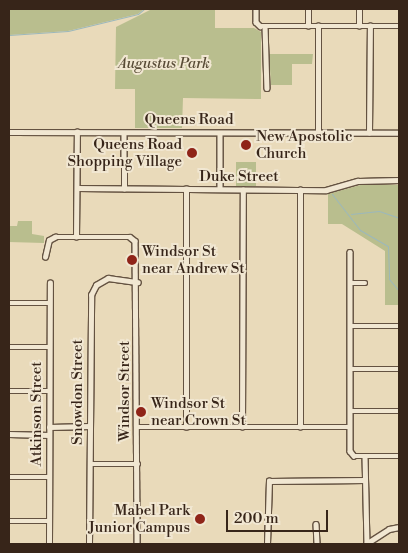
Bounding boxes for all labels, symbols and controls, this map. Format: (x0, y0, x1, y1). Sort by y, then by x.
park label: Augustus Park (118, 55, 210, 73)
street label: Queens Road (145, 111, 233, 129)
place label: New Apostolic Church (256, 127, 353, 162)
place label: Queens Road Shopping Village (67, 135, 182, 170)
marker: New Apostolic Church (240, 139, 252, 151)
marker: Queens Road Shopping Village (186, 147, 198, 159)
street label: Duke Street (199, 168, 279, 186)
place label: Windsor St near Andrew St (142, 242, 245, 277)
marker: Windsor St near Andrew St (126, 254, 138, 266)
street label: Snowdon Street (69, 339, 87, 445)
street label: Windsor Street (116, 341, 134, 441)
street label: Atkinson Street (28, 361, 46, 467)
place label: Windsor St near Crown St (151, 394, 246, 429)
marker: Windsor St near Crown St (135, 406, 147, 418)
scale bar (228, 500, 330, 532)
place label: Mabel Park Junior Campus (88, 501, 190, 536)
text: 200 m (234, 509, 279, 528)
marker: Mabel Park Junior Campus (194, 513, 206, 525)

